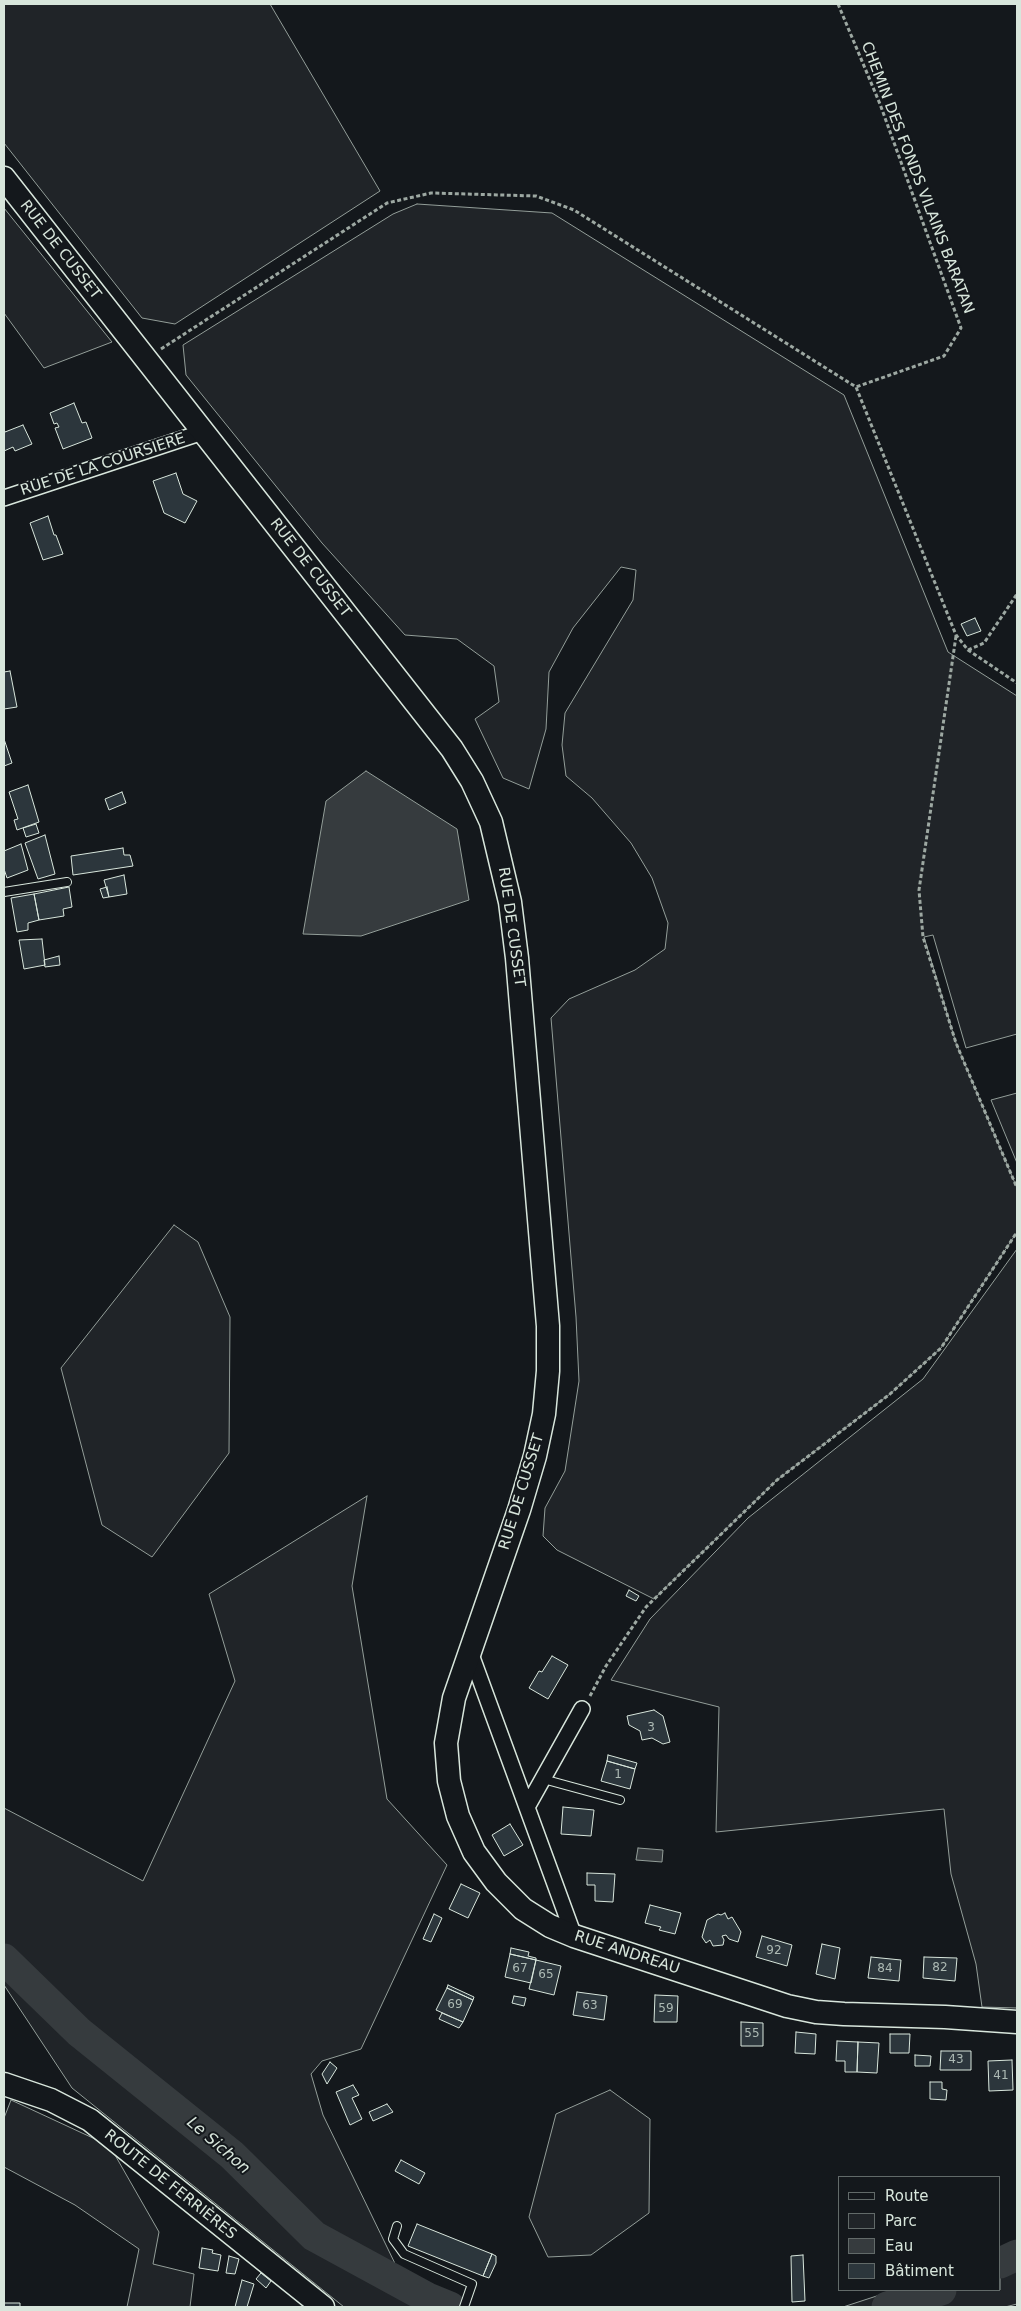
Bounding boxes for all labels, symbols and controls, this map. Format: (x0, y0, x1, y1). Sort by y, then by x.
street label: CHEMIN DES FONDS VILAINS BARATAN (857, 39, 977, 317)
street label: RUE DE CUSSET (16, 197, 104, 303)
street label: RUE DE LA COURSIERE (18, 430, 188, 500)
street label: RUE DE CUSSET (266, 515, 354, 621)
street label: RUE DE CUSSET (494, 866, 528, 988)
street label: RUE DE CUSSET (496, 1432, 548, 1552)
house number: 3 (647, 1721, 655, 1735)
house number: 1 (614, 1768, 622, 1782)
street label: RUE ANDREAU (572, 1927, 682, 1979)
house number: 92 (766, 1944, 782, 1958)
house number: 82 (932, 1961, 948, 1975)
house number: 67 (512, 1962, 528, 1976)
house number: 84 (877, 1962, 893, 1976)
house number: 65 (538, 1968, 554, 1982)
house number: 69 (447, 1998, 463, 2012)
house number: 63 (582, 1999, 598, 2013)
house number: 59 (658, 2002, 674, 2016)
house number: 55 (744, 2027, 760, 2041)
house number: 43 (948, 2053, 964, 2067)
house number: 41 (993, 2069, 1009, 2083)
water label: Le Sichon (183, 2113, 253, 2179)
street label: ROUTE DE FERRIÈRES (100, 2126, 240, 2244)
legend (838, 2176, 1001, 2291)
text: Route (885, 2187, 929, 2205)
text: Parc (885, 2212, 917, 2230)
text: Eau (885, 2237, 913, 2255)
text: Bâtiment (885, 2262, 954, 2280)

